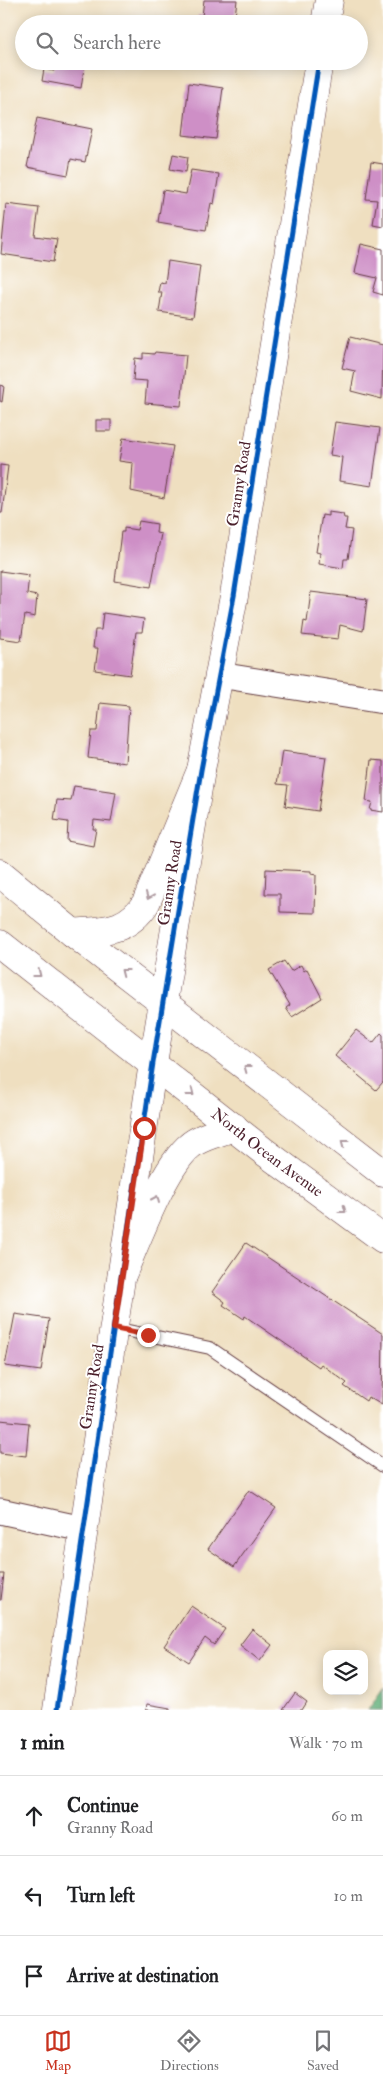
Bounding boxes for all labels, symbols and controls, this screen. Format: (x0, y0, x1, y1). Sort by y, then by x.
search box (15, 15, 368, 70)
icon: search (33, 29, 61, 57)
text: Search here (73, 31, 161, 55)
street label: Granny Road (222, 440, 256, 528)
street label: Granny Road (153, 839, 187, 927)
one-way arrow (145, 891, 155, 899)
one-way arrow (33, 968, 42, 977)
one-way arrow (121, 970, 130, 978)
one-way arrow (243, 1065, 253, 1074)
one-way arrow (185, 1088, 194, 1096)
street label: North Ocean Avenue (207, 1104, 327, 1202)
route start (133, 1117, 156, 1140)
one-way arrow (341, 1139, 350, 1148)
one-way arrow (150, 1195, 161, 1204)
one-way arrow (337, 1204, 347, 1213)
route end (137, 1324, 160, 1347)
street label: Granny Road (75, 1343, 109, 1431)
map controls (323, 1650, 368, 1695)
button: layers (323, 1650, 368, 1695)
text: 1 min (20, 1729, 65, 1756)
text: Walk · 70 m (289, 1733, 363, 1753)
text: Continue (67, 1794, 138, 1818)
icon: ahead (20, 1802, 48, 1830)
text: 60 m (331, 1806, 363, 1826)
text: Granny Road (67, 1818, 153, 1838)
icon: left (20, 1882, 48, 1910)
text: Turn left (67, 1884, 135, 1908)
text: 10 m (333, 1886, 363, 1906)
icon: arrive (20, 1962, 48, 1990)
text: Arrive at destination (67, 1964, 219, 1988)
tab: Map (44, 2027, 72, 2074)
tab: Directions (160, 2027, 219, 2074)
tab: Saved (307, 2027, 339, 2074)

